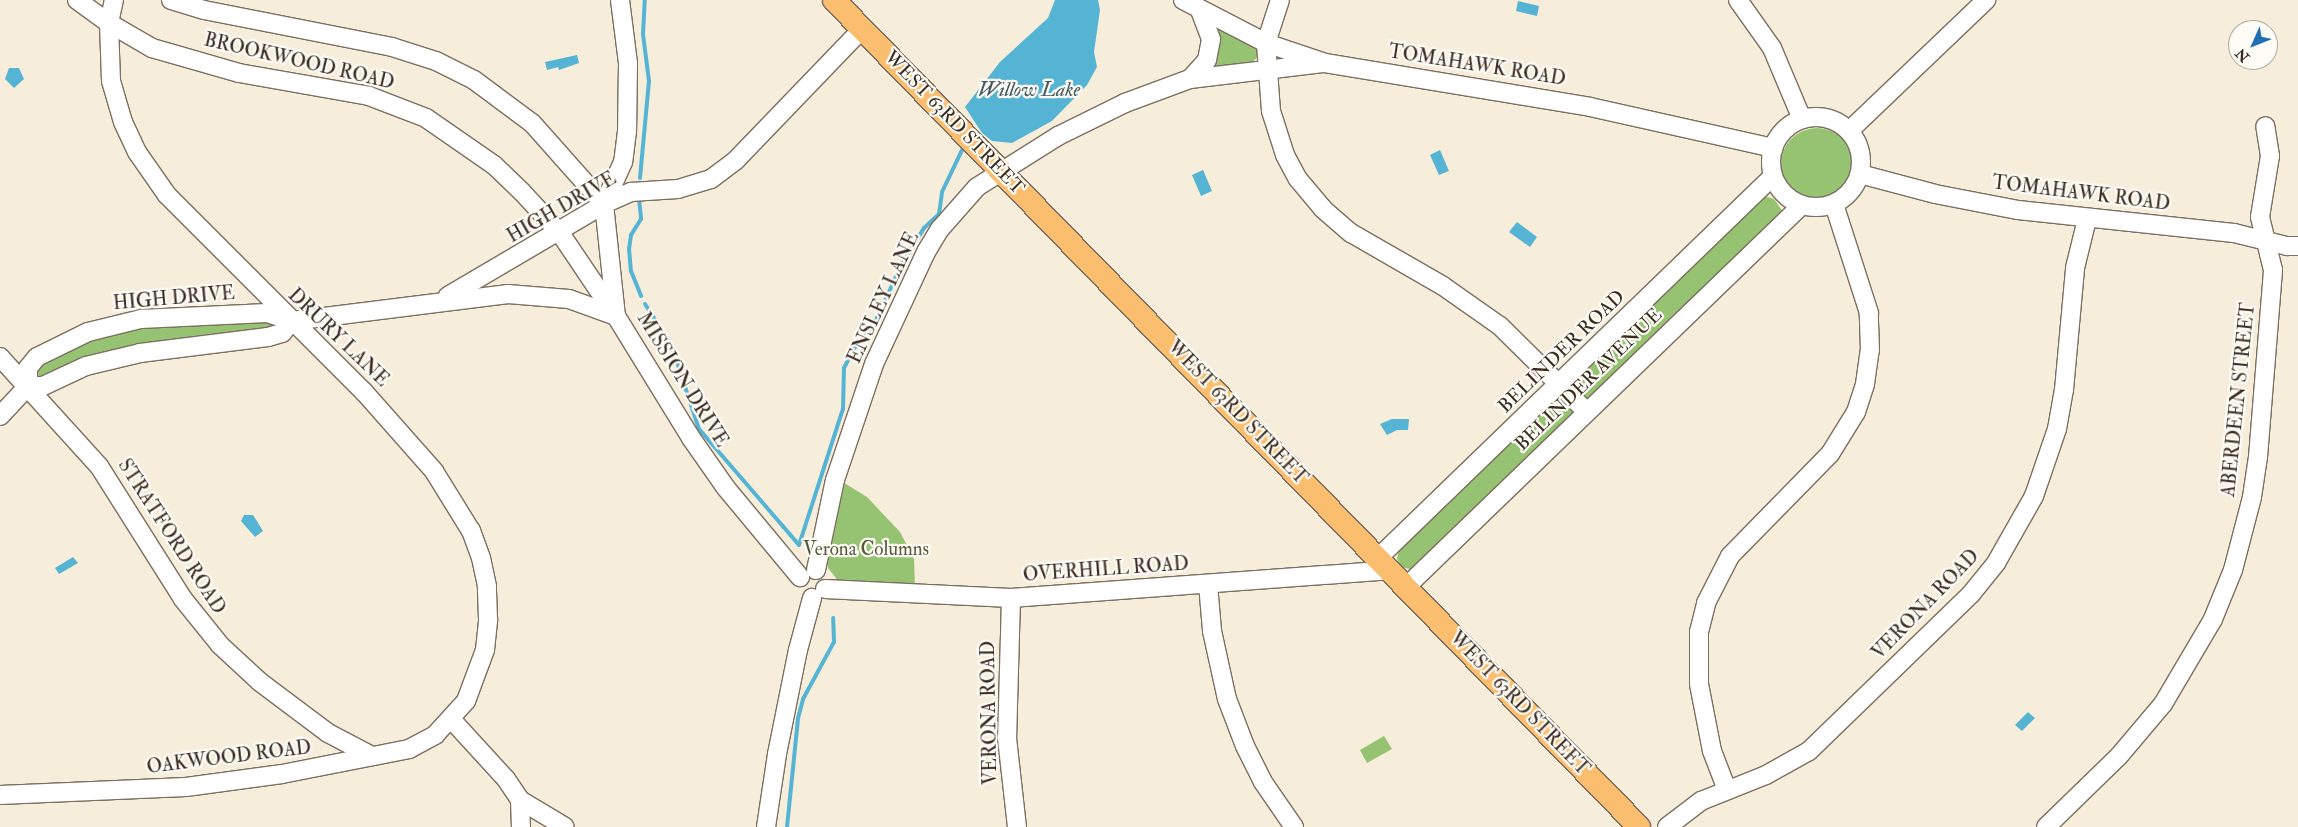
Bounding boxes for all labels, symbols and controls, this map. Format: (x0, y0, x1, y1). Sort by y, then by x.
north arrow (2228, 20, 2278, 70)
street label: BROOKWOOD ROAD (202, 29, 396, 95)
street label: TOMAHAWK ROAD (1387, 41, 1567, 91)
text: N (2232, 45, 2253, 65)
street label: WEST 63RD STREET (879, 46, 1029, 200)
water label: Willow Lake (978, 77, 1080, 101)
street label: HIGH DRIVE (503, 168, 621, 248)
street label: TOMAHAWK ROAD (1991, 172, 2171, 216)
street label: ENSLEY LANE (844, 229, 924, 367)
street label: HIGH DRIVE (112, 282, 236, 316)
street label: DRURY LANE (283, 284, 393, 392)
street label: BELINDER ROAD (1494, 286, 1630, 418)
street label: ABERDEEN STREET (2217, 302, 2261, 498)
street label: BELINDER AVENUE (1511, 304, 1667, 456)
street label: MISSION DRIVE (631, 308, 733, 452)
street label: WEST 63RD STREET (1162, 336, 1312, 490)
street label: STRATFORD ROAD (112, 455, 230, 619)
park label: Verona Columns (803, 539, 929, 561)
street label: VERONA ROAD (1868, 545, 1984, 665)
street label: OVERHILL ROAD (1022, 553, 1190, 587)
street label: WEST 63RD STREET (1444, 627, 1594, 781)
street label: VERONA ROAD (977, 641, 1003, 785)
street label: OAKWOOD ROAD (146, 737, 312, 779)

